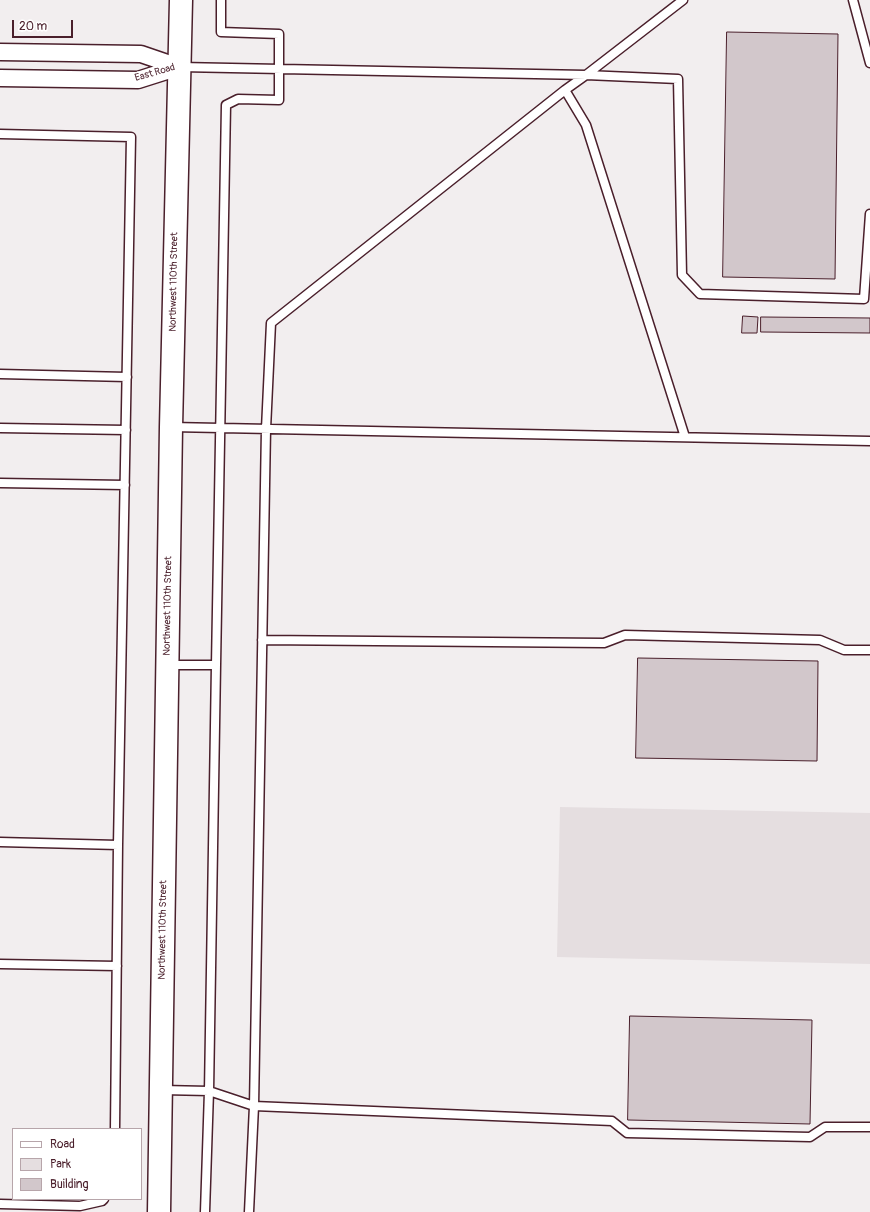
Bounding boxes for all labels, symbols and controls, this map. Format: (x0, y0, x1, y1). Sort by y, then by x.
scale bar (14, 12, 75, 38)
text: 20 m (19, 19, 47, 34)
street label: East Road (134, 62, 176, 84)
street label: Northwest 110th Street (167, 232, 181, 332)
street label: Northwest 110th Street (161, 556, 175, 656)
street label: Northwest 110th Street (156, 880, 170, 980)
legend (12, 1128, 142, 1200)
text: Road (50, 1137, 75, 1152)
text: Park (50, 1157, 71, 1172)
text: Building (50, 1177, 89, 1192)

